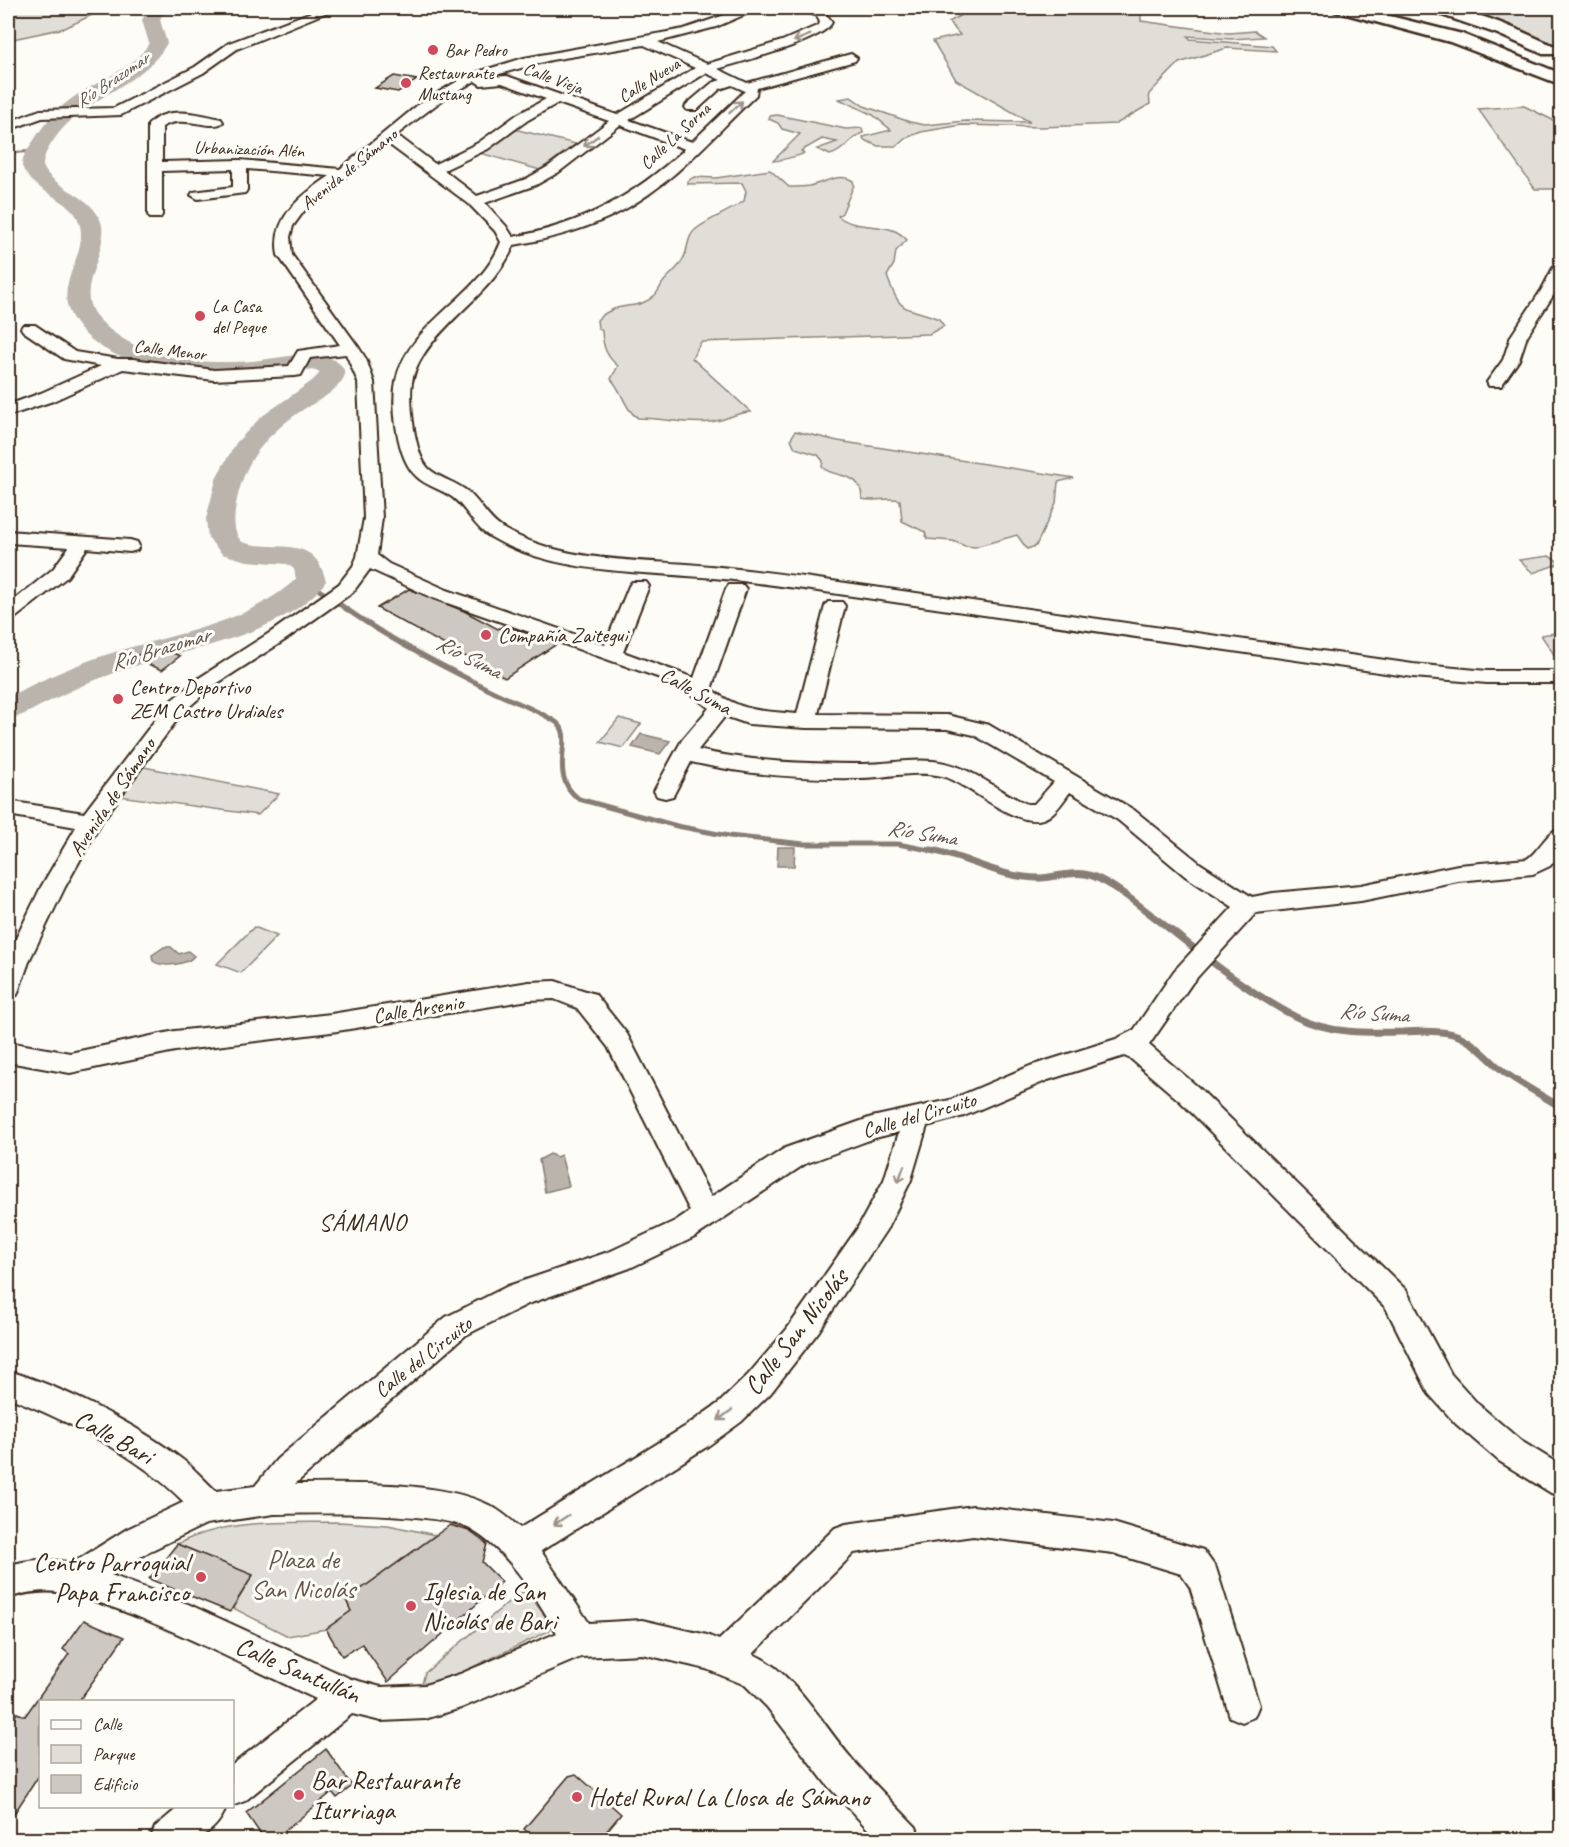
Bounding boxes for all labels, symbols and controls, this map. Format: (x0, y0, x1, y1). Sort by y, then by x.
one-way arrow (793, 33, 812, 44)
place label: Bar Pedro (445, 39, 509, 61)
marker: Bar Pedro (426, 43, 440, 57)
water label: Río Brazomar (71, 46, 156, 112)
street label: Calle Nueva (614, 52, 685, 107)
street label: Calle Vieja (520, 57, 587, 99)
place label: Restaurante Mustang (418, 62, 495, 105)
marker: Restaurante Mustang (399, 76, 413, 90)
street label: Calle La Sorna (635, 97, 716, 174)
one-way arrow (728, 99, 743, 114)
street label: Avenida de Sámano (296, 123, 403, 214)
one-way arrow (583, 134, 599, 147)
street label: Urbanización Alén (194, 136, 305, 162)
place label: La Casa del Peque (212, 295, 267, 338)
marker: La Casa del Peque (193, 309, 207, 323)
street label: Calle Menor (133, 335, 210, 366)
water label: Río Brazomar (107, 620, 217, 677)
place label: Compañía Zaitegui (498, 622, 630, 648)
marker: Compañía Zaitegui (479, 628, 493, 642)
water label: Río Suma (432, 629, 509, 687)
street label: Calle Suma (656, 661, 738, 721)
place label: Centro Deportivo ZEM Castro Urdiales (130, 674, 284, 724)
marker: Centro Deportivo ZEM Castro Urdiales (111, 692, 125, 706)
street label: Avenida de Sámano (63, 731, 162, 861)
water label: Río Suma (886, 814, 961, 853)
street label: Calle Arsenio (371, 989, 468, 1029)
water label: Río Suma (1339, 997, 1412, 1030)
street label: Calle del Circuito (859, 1086, 980, 1144)
one-way arrow (894, 1165, 905, 1183)
district label: SÁMANO (319, 1207, 409, 1237)
street label: Calle San Nicolás (736, 1261, 857, 1402)
street label: Calle del Circuito (369, 1310, 478, 1403)
street label: Calle Bari (69, 1402, 162, 1474)
one-way arrow (717, 1408, 733, 1421)
one-way arrow (553, 1514, 570, 1526)
park label: Plaza de San Nicolás (251, 1543, 357, 1606)
place label: Centro Parroquial Papa Francisco (34, 1546, 194, 1609)
marker: Centro Parroquial Papa Francisco (194, 1570, 208, 1584)
place label: Iglesia de San Nicolás de Bari (423, 1575, 560, 1638)
marker: Iglesia de San Nicolás de Bari (404, 1599, 418, 1613)
street label: Calle Santullán (231, 1629, 366, 1712)
legend (39, 1700, 234, 1808)
text: Calle (93, 1713, 122, 1735)
text: Parque (93, 1743, 135, 1765)
place label: Bar Restaurante Iturriaga (311, 1764, 461, 1827)
text: Edificio (93, 1773, 139, 1795)
place label: Hotel Rural La Llosa de Sámano (589, 1781, 872, 1814)
marker: Bar Restaurante Iturriaga (292, 1788, 306, 1802)
marker: Hotel Rural La Llosa de Sámano (570, 1790, 584, 1804)

